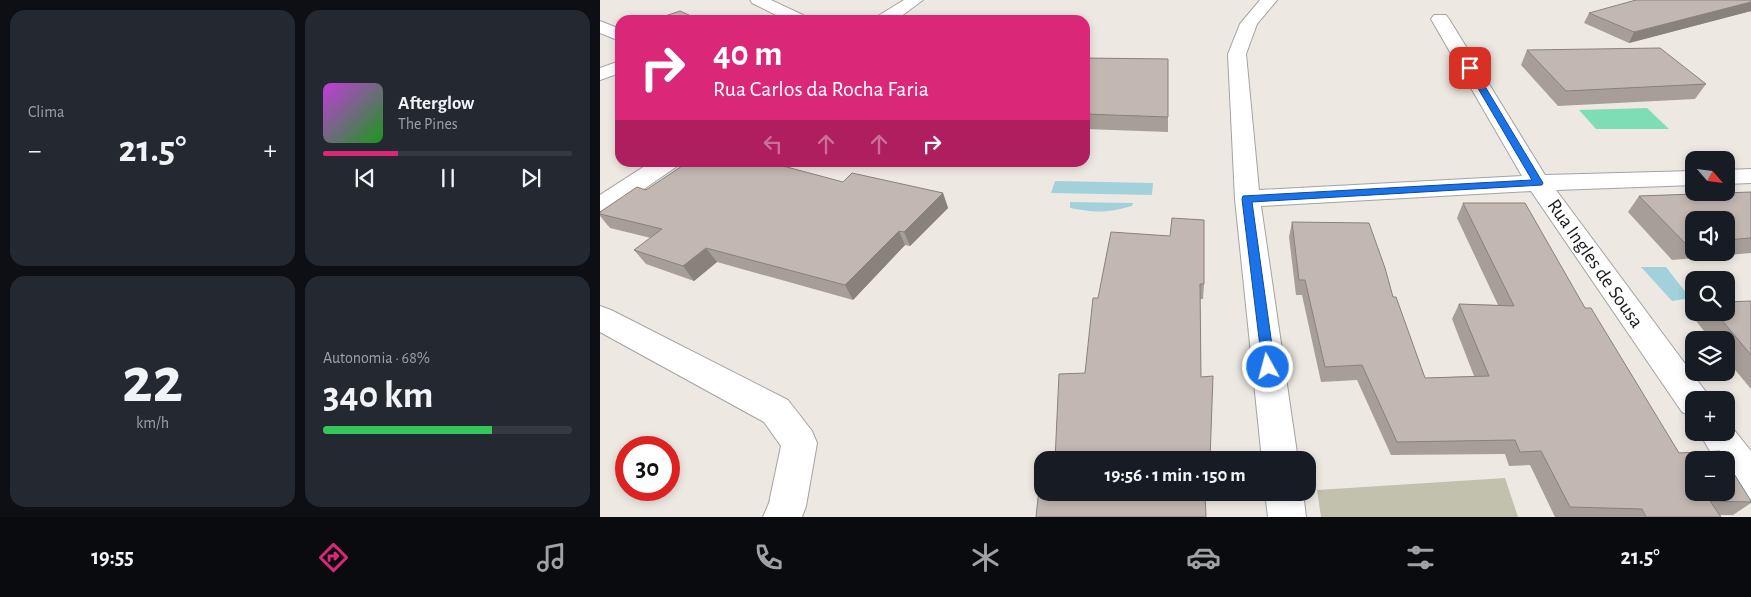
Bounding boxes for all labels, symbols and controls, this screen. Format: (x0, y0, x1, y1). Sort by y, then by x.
icon: right (630, 35, 695, 100)
text: 40 m (713, 37, 782, 72)
pin (1449, 47, 1491, 89)
icon: arrive (1456, 54, 1484, 82)
text: Rua Carlos da Rocha Faria (713, 78, 929, 100)
text: Afterglow (398, 94, 474, 113)
text: Clima (28, 104, 64, 120)
text: The Pines (398, 116, 458, 132)
icon: left (759, 130, 787, 158)
icon: ahead (812, 130, 840, 158)
icon: ahead (865, 130, 893, 158)
icon: right (918, 130, 946, 158)
text: 21.5° (119, 131, 186, 169)
text: − (28, 137, 41, 165)
text: + (264, 137, 277, 165)
north arrow (1685, 151, 1735, 201)
map controls (1685, 151, 1735, 501)
icon: previous (351, 164, 379, 192)
icon: pause (434, 164, 462, 192)
icon: next (517, 164, 545, 192)
street label: Rua Ingles de Sousa (1543, 196, 1647, 332)
button: sound (1685, 211, 1735, 261)
button: search (1685, 271, 1735, 321)
button: layers (1685, 331, 1735, 381)
position arrow (1241, 340, 1293, 392)
text: 22 (122, 349, 183, 414)
text: Autonomia · 68% (323, 350, 430, 366)
text: 340 km (323, 377, 434, 415)
button: + (1685, 391, 1735, 441)
text: km/h (136, 415, 169, 431)
speed limit sign: 30 (615, 436, 680, 501)
button: − (1685, 451, 1735, 501)
text: 19:56 · 1 min · 150 m (1104, 466, 1246, 485)
icon: directions (316, 540, 351, 575)
icon: music (534, 540, 569, 575)
icon: phone (751, 540, 786, 575)
icon: climate (968, 540, 1003, 575)
icon: car (1186, 540, 1221, 575)
icon: filters (1403, 540, 1438, 575)
text: 19:55 (91, 546, 134, 568)
text: 21.5° (1621, 546, 1660, 568)

